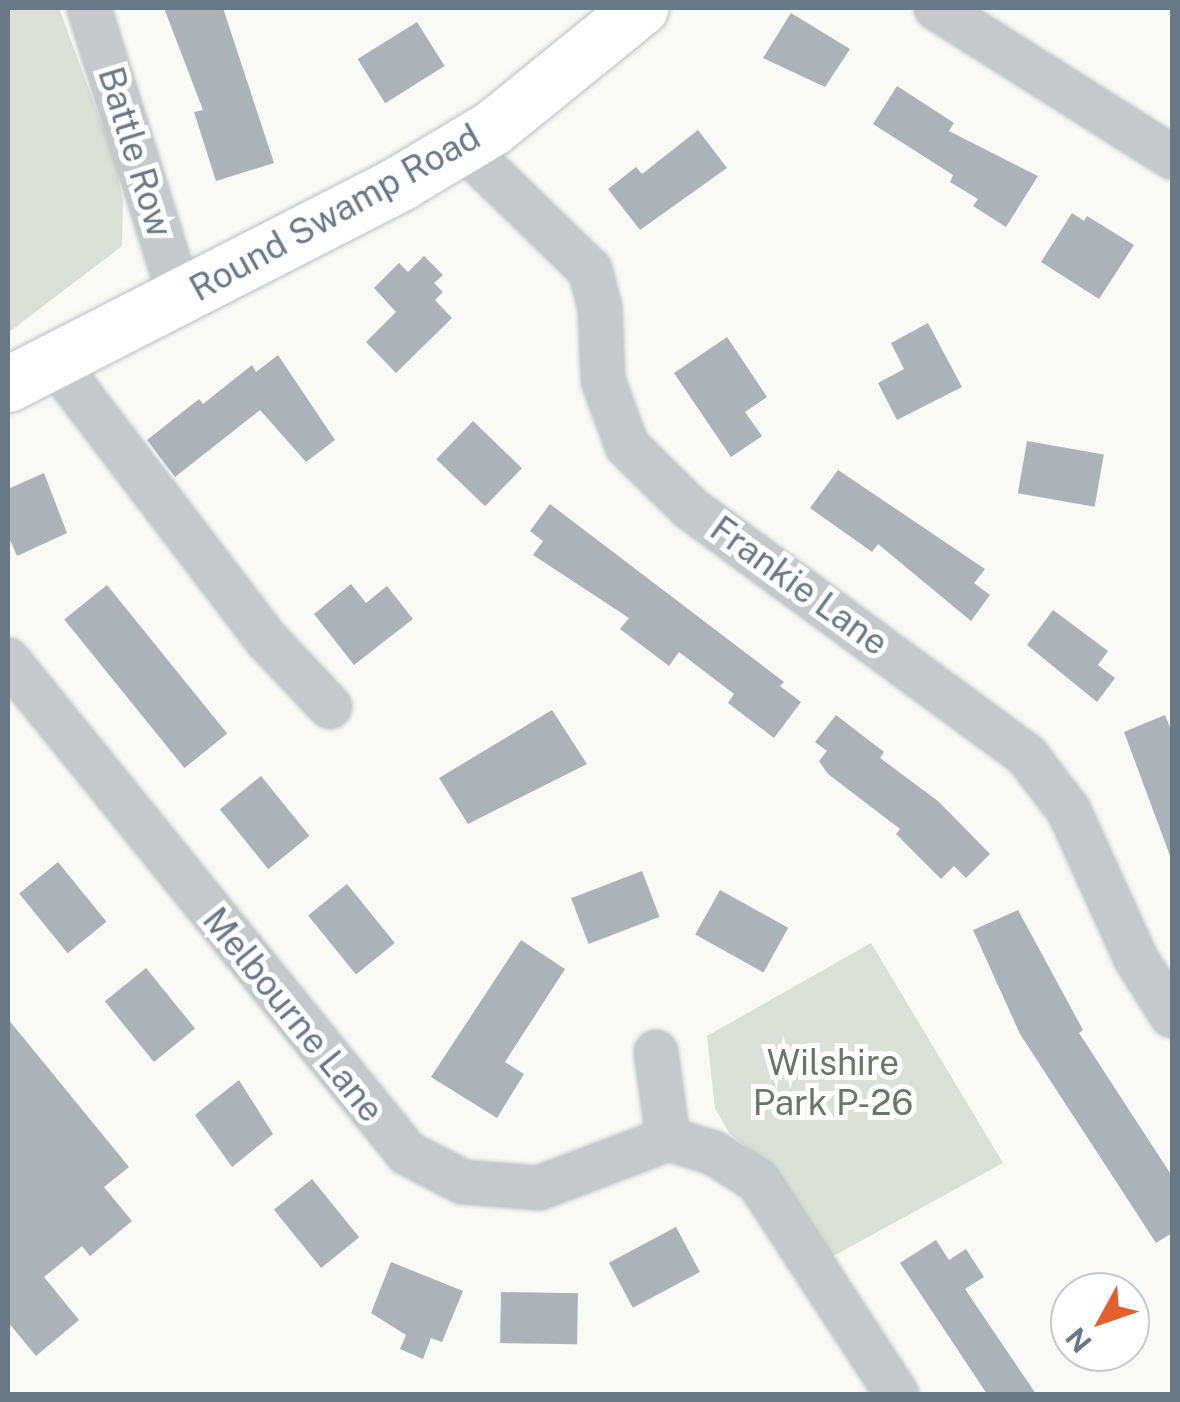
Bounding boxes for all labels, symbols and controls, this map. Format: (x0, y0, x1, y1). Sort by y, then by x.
street label: Battle Row (89, 62, 181, 242)
street label: Round Swamp Road (183, 116, 487, 310)
street label: Frankie Lane (702, 508, 896, 664)
street label: Melbourne Lane (194, 899, 392, 1131)
park label: Wilshire Park P-26 (753, 1042, 913, 1124)
north arrow (1050, 1272, 1150, 1372)
text: N (1058, 1321, 1098, 1359)

